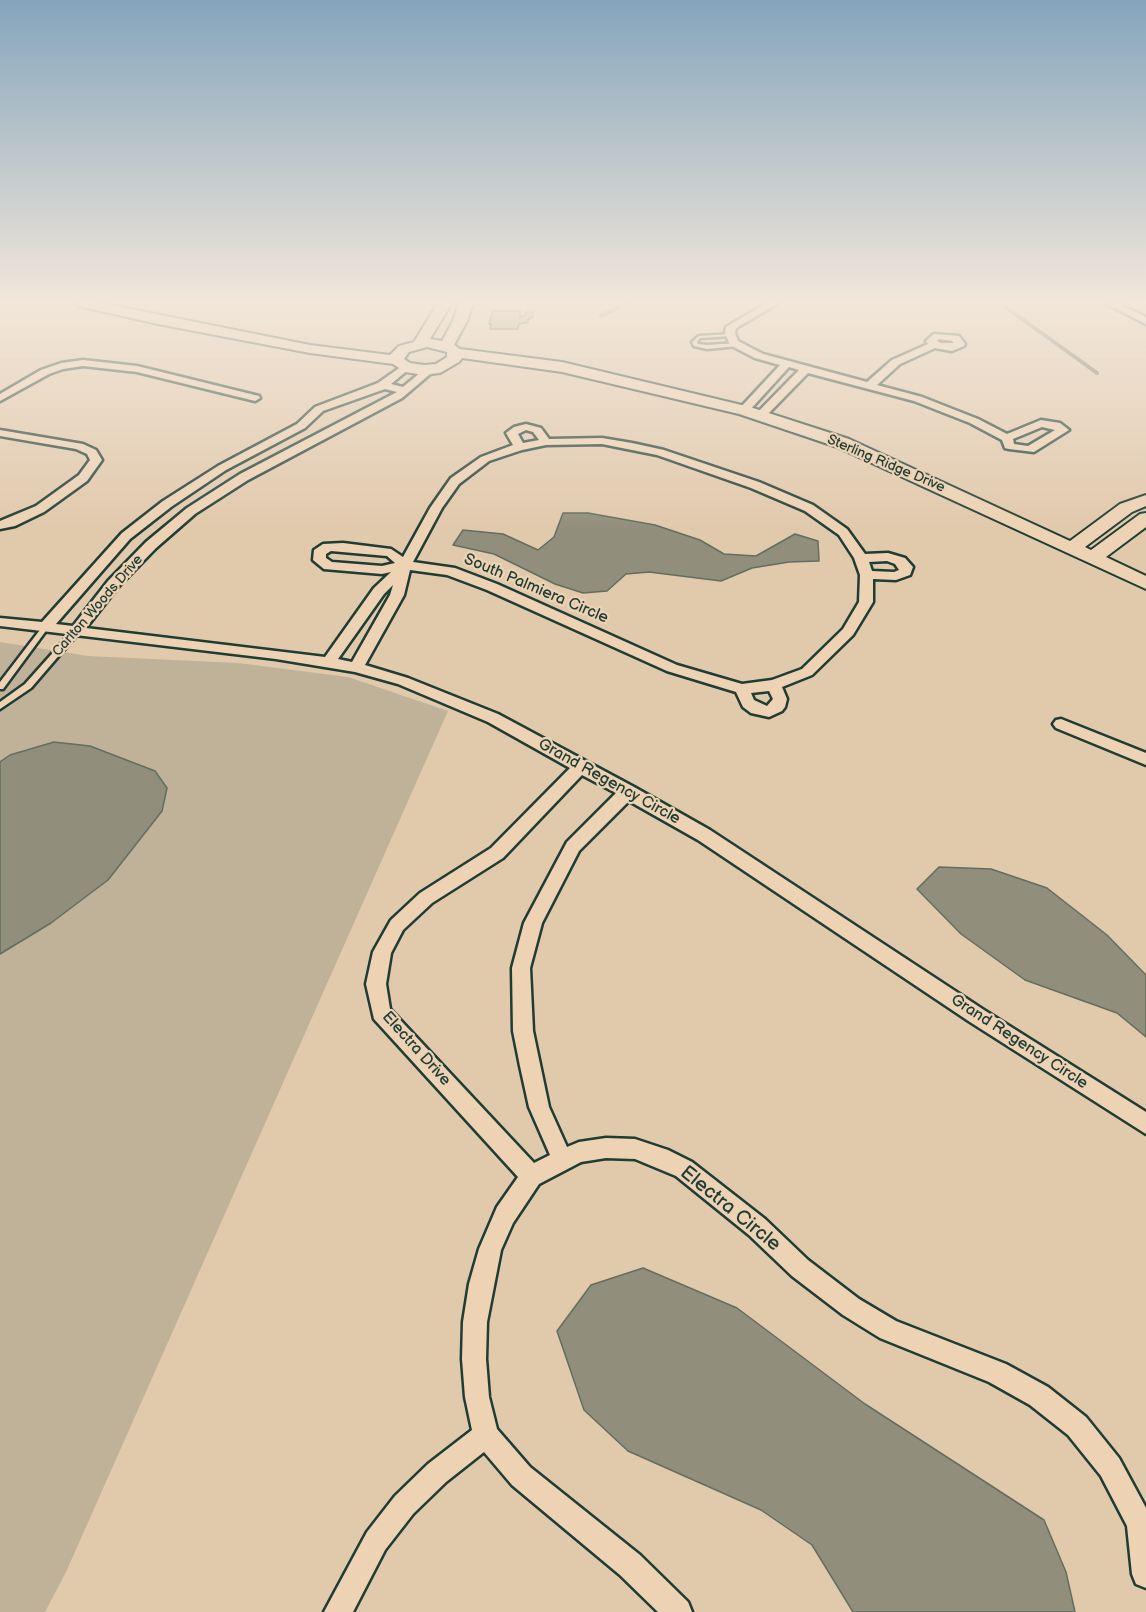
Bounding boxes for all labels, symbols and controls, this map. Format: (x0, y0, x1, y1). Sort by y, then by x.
street label: Sterling Ridge Drive (825, 432, 947, 496)
street label: South Palmiera Circle (461, 550, 611, 628)
street label: Carlton Woods Drive (49, 552, 147, 660)
street label: Grand Regency Circle (535, 735, 683, 829)
street label: Grand Regency Circle (947, 990, 1091, 1094)
street label: Electra Drive (378, 1008, 454, 1090)
street label: Electra Circle (675, 1161, 785, 1257)

